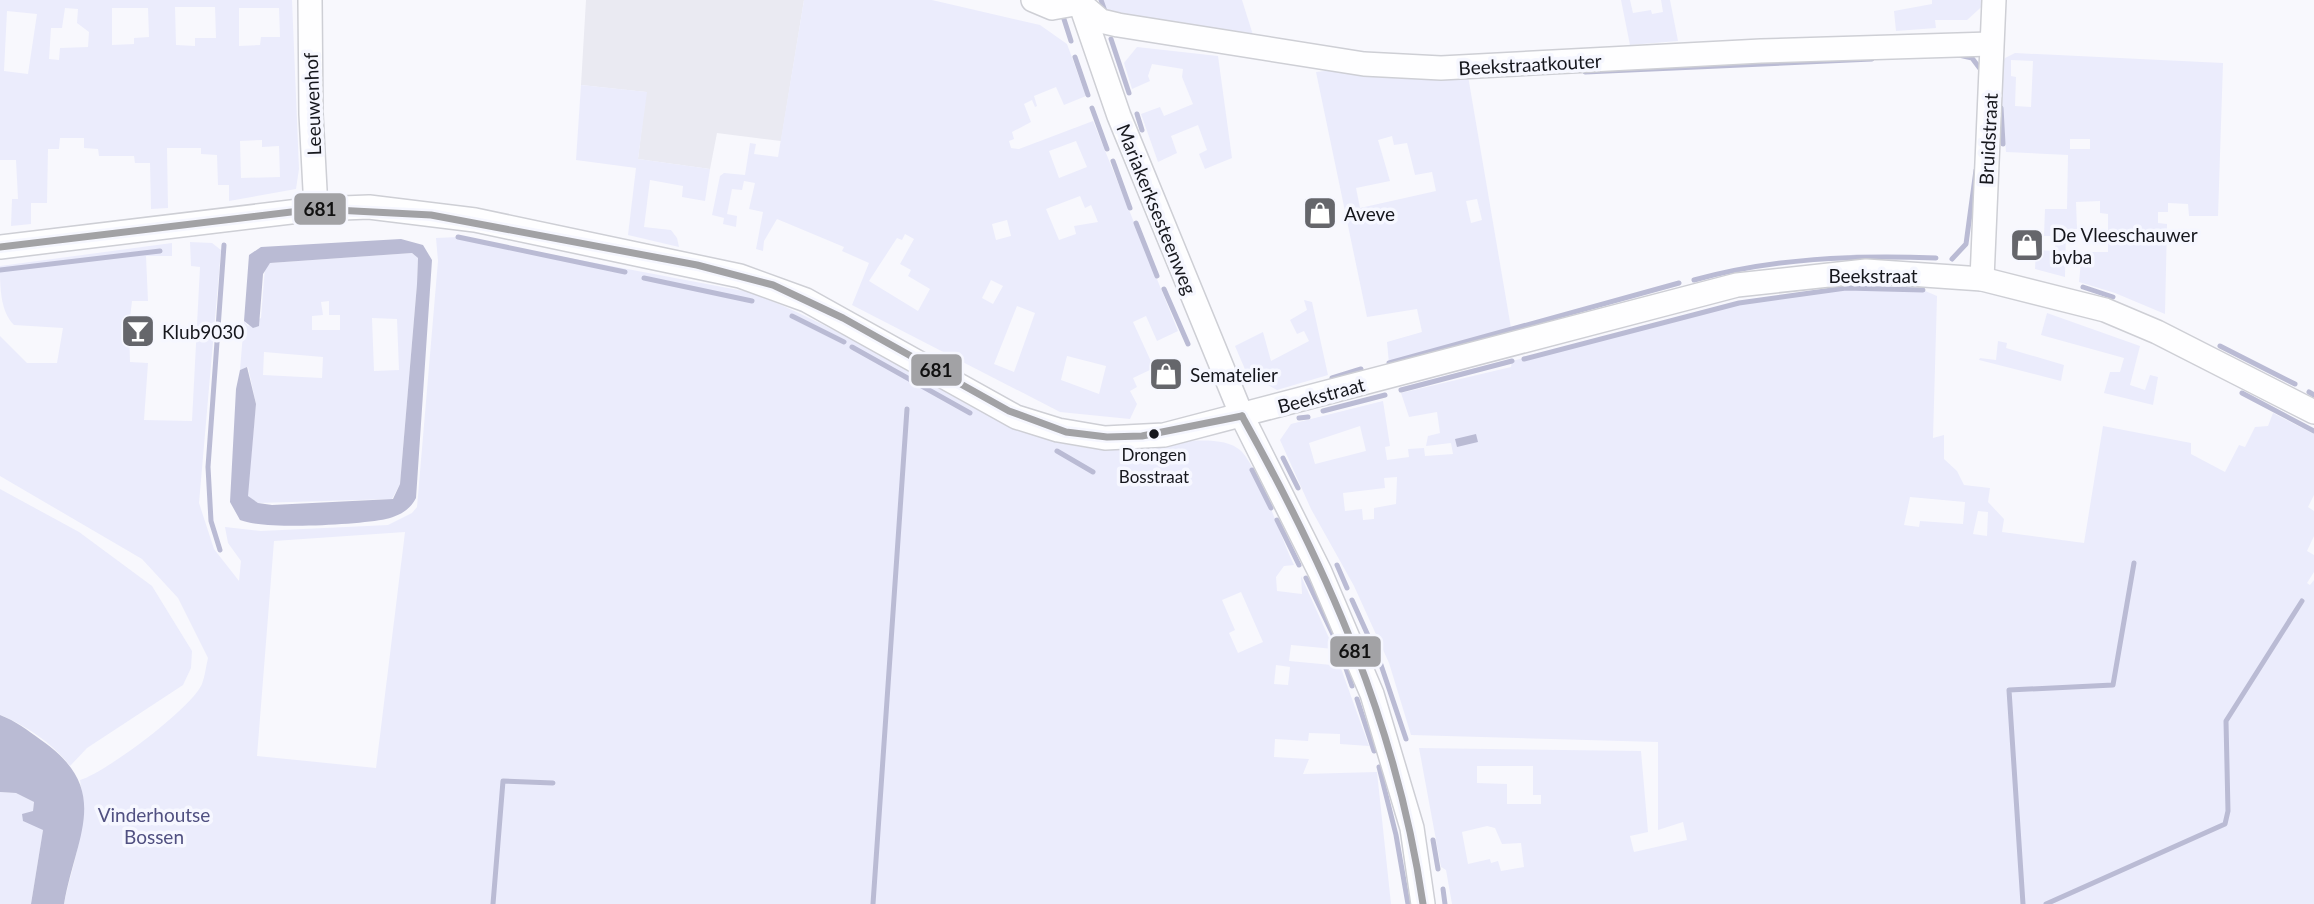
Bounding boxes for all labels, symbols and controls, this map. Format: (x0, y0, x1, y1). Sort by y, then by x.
street label: Beekstraatkouter (1458, 49, 1602, 79)
street label: Leeuwenhof (299, 52, 325, 156)
street label: Bruidstraat (1974, 92, 2002, 186)
street label: Mariakerksesteenweg (1112, 120, 1202, 298)
line badge: 681 (293, 192, 347, 226)
shop icon: Aveve (1301, 194, 1339, 232)
text: 681 (303, 197, 337, 220)
place label: Aveve (1344, 202, 1395, 225)
place label: De Vleeschauwer bvba (2052, 223, 2198, 268)
shop icon: De Vleeschauwer bvba (2008, 226, 2046, 264)
street label: Beekstraat (1828, 264, 1918, 287)
bar icon: Klub9030 (119, 312, 157, 350)
place label: Klub9030 (162, 320, 244, 343)
line badge: 681 (910, 353, 963, 387)
shop icon: Sematelier (1147, 355, 1185, 393)
text: 681 (919, 358, 953, 381)
place label: Sematelier (1190, 363, 1278, 386)
street label: Beekstraat (1275, 372, 1367, 418)
marker: Drongen Bosstraat (1147, 427, 1161, 441)
place label: Drongen Bosstraat (1119, 444, 1189, 487)
line badge: 681 (1329, 635, 1382, 668)
text: 681 (1338, 639, 1372, 662)
park label: Vinderhoutse Bossen (98, 803, 210, 848)

